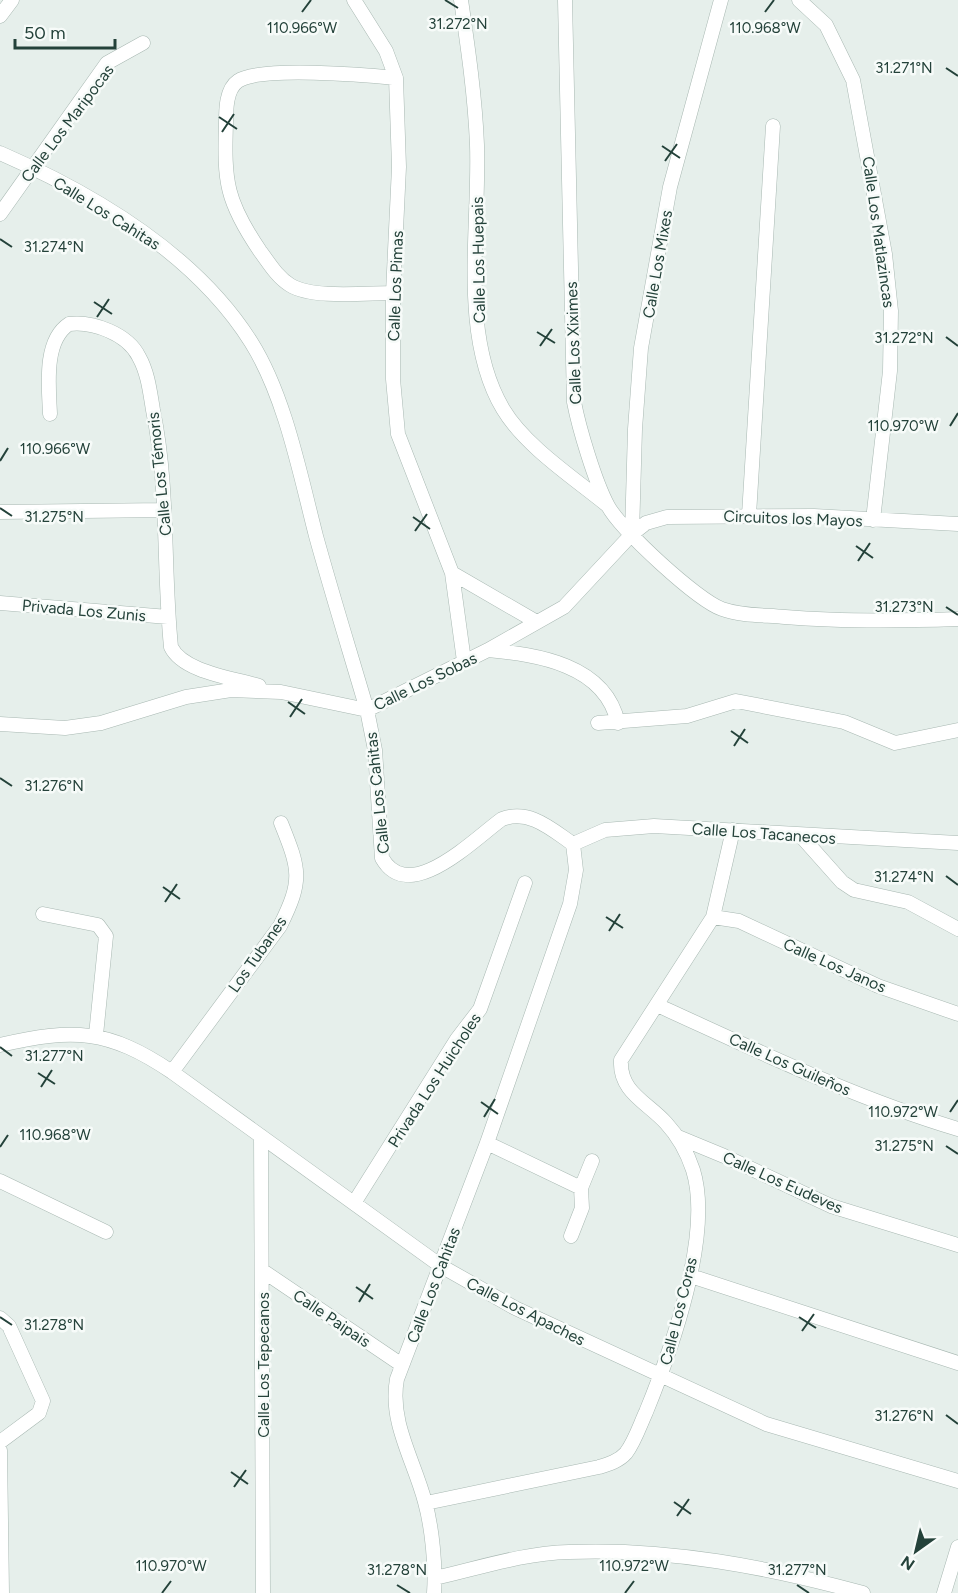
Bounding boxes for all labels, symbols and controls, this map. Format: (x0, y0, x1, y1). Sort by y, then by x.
scale bar (15, 12, 116, 50)
text: 31.272°N (428, 15, 488, 33)
text: 110.966°W (267, 19, 338, 37)
text: 110.968°W (729, 19, 801, 37)
text: 50 m (24, 22, 66, 44)
text: 31.271°N (875, 59, 933, 77)
street label: Calle Los Maripocas (17, 61, 118, 186)
street label: Calle Los Matlazincas (858, 155, 899, 309)
street label: Calle Los Cahitas (50, 173, 164, 254)
street label: Calle Los Huepais (468, 196, 489, 324)
street label: Calle Los Mixes (639, 209, 676, 320)
street label: Calle Los Pimas (384, 230, 407, 342)
text: 31.274°N (24, 238, 84, 256)
street label: Calle Los Xiximes (562, 281, 585, 405)
text: 31.272°N (874, 329, 934, 347)
street label: Calle Los Témoris (144, 411, 175, 537)
text: 110.970°W (867, 417, 939, 435)
text: 110.966°W (20, 440, 91, 458)
street label: Circuitos los Mayos (723, 507, 863, 530)
text: 31.275°N (24, 508, 84, 526)
street label: Privada Los Zunis (21, 596, 147, 625)
text: 31.273°N (874, 598, 934, 616)
street label: Calle Los Sobas (370, 648, 480, 715)
street label: Calle Los Cahitas (362, 731, 393, 855)
text: 31.276°N (24, 777, 84, 795)
street label: Calle Los Tacanecos (691, 819, 837, 848)
text: 31.274°N (874, 868, 934, 886)
street label: Los Tubanes (224, 913, 291, 996)
street label: Calle Los Janos (780, 934, 889, 997)
street label: Privada Los Huicholes (384, 1010, 485, 1151)
street label: Calle Los Guileños (726, 1029, 854, 1100)
text: 31.277°N (24, 1047, 84, 1065)
text: 110.972°W (868, 1103, 939, 1121)
text: 110.968°W (19, 1126, 91, 1144)
text: 31.275°N (874, 1137, 934, 1155)
street label: Calle Los Eudeves (720, 1148, 846, 1217)
street label: Calle Los Cahitas (403, 1225, 464, 1346)
street label: Calle Los Coras (656, 1255, 701, 1367)
street label: Calle Los Apaches (463, 1273, 588, 1350)
street label: Calle Paipais (289, 1286, 374, 1351)
street label: Calle Los Tepecanos (254, 1292, 273, 1438)
text: 31.278°N (24, 1316, 84, 1334)
text: 31.276°N (874, 1407, 934, 1425)
north arrow (886, 1521, 946, 1581)
text: N (897, 1552, 918, 1574)
text: 110.970°W (135, 1557, 207, 1575)
text: 110.972°W (599, 1557, 670, 1575)
text: 31.278°N (367, 1561, 427, 1579)
text: 31.277°N (767, 1561, 827, 1579)

